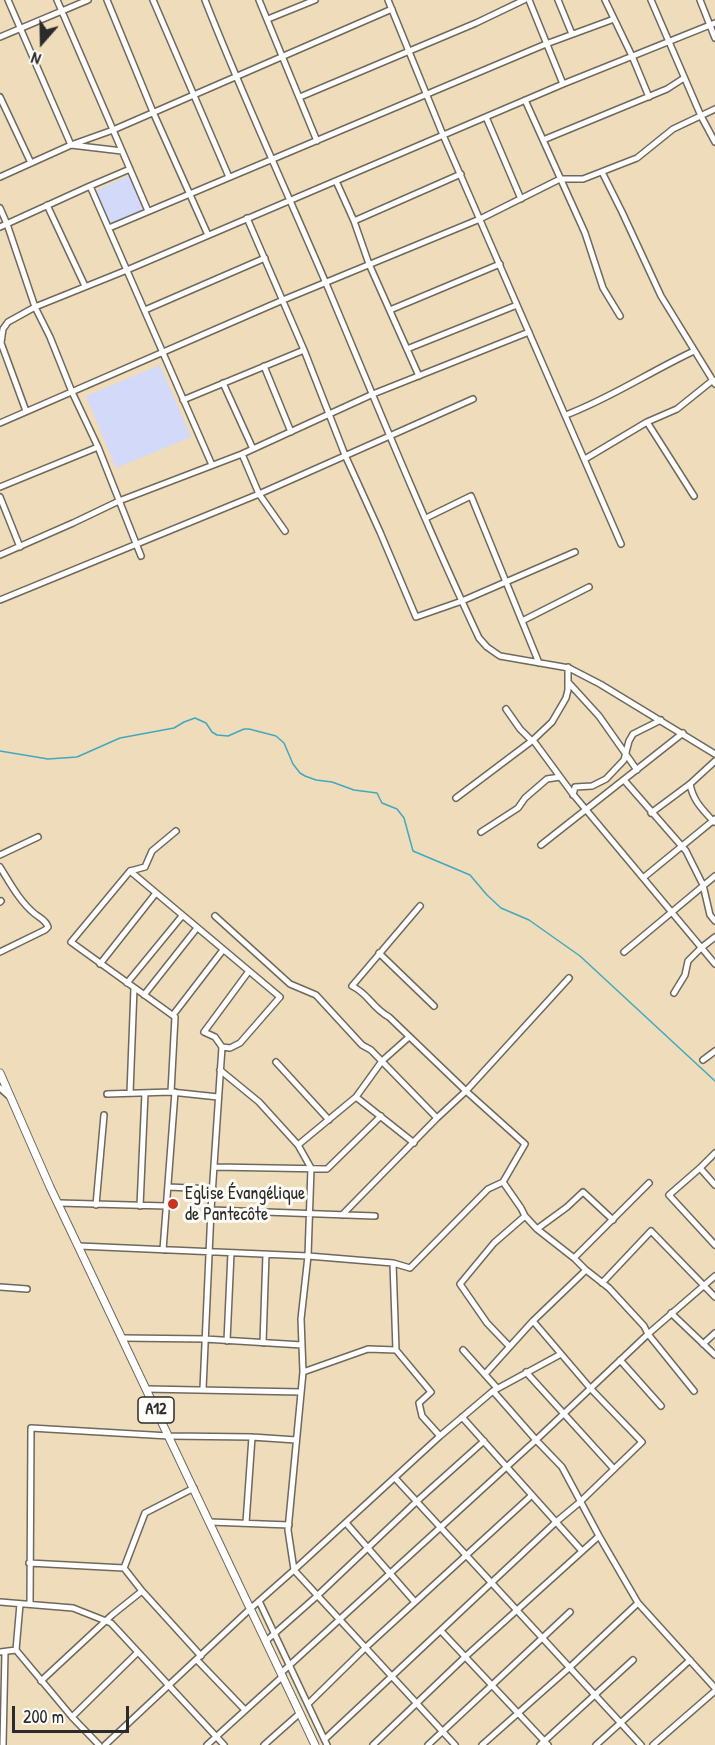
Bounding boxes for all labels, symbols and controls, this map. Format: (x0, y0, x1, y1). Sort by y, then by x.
north arrow (12, 12, 72, 72)
text: N (28, 47, 44, 71)
place label: Eglise Évangélique de Pantecôte (185, 1183, 305, 1226)
marker: Eglise Évangélique de Pantecôte (166, 1197, 180, 1211)
road number: A12 (138, 1397, 174, 1423)
scale bar (15, 1694, 132, 1732)
text: 200 m (23, 1704, 64, 1729)

